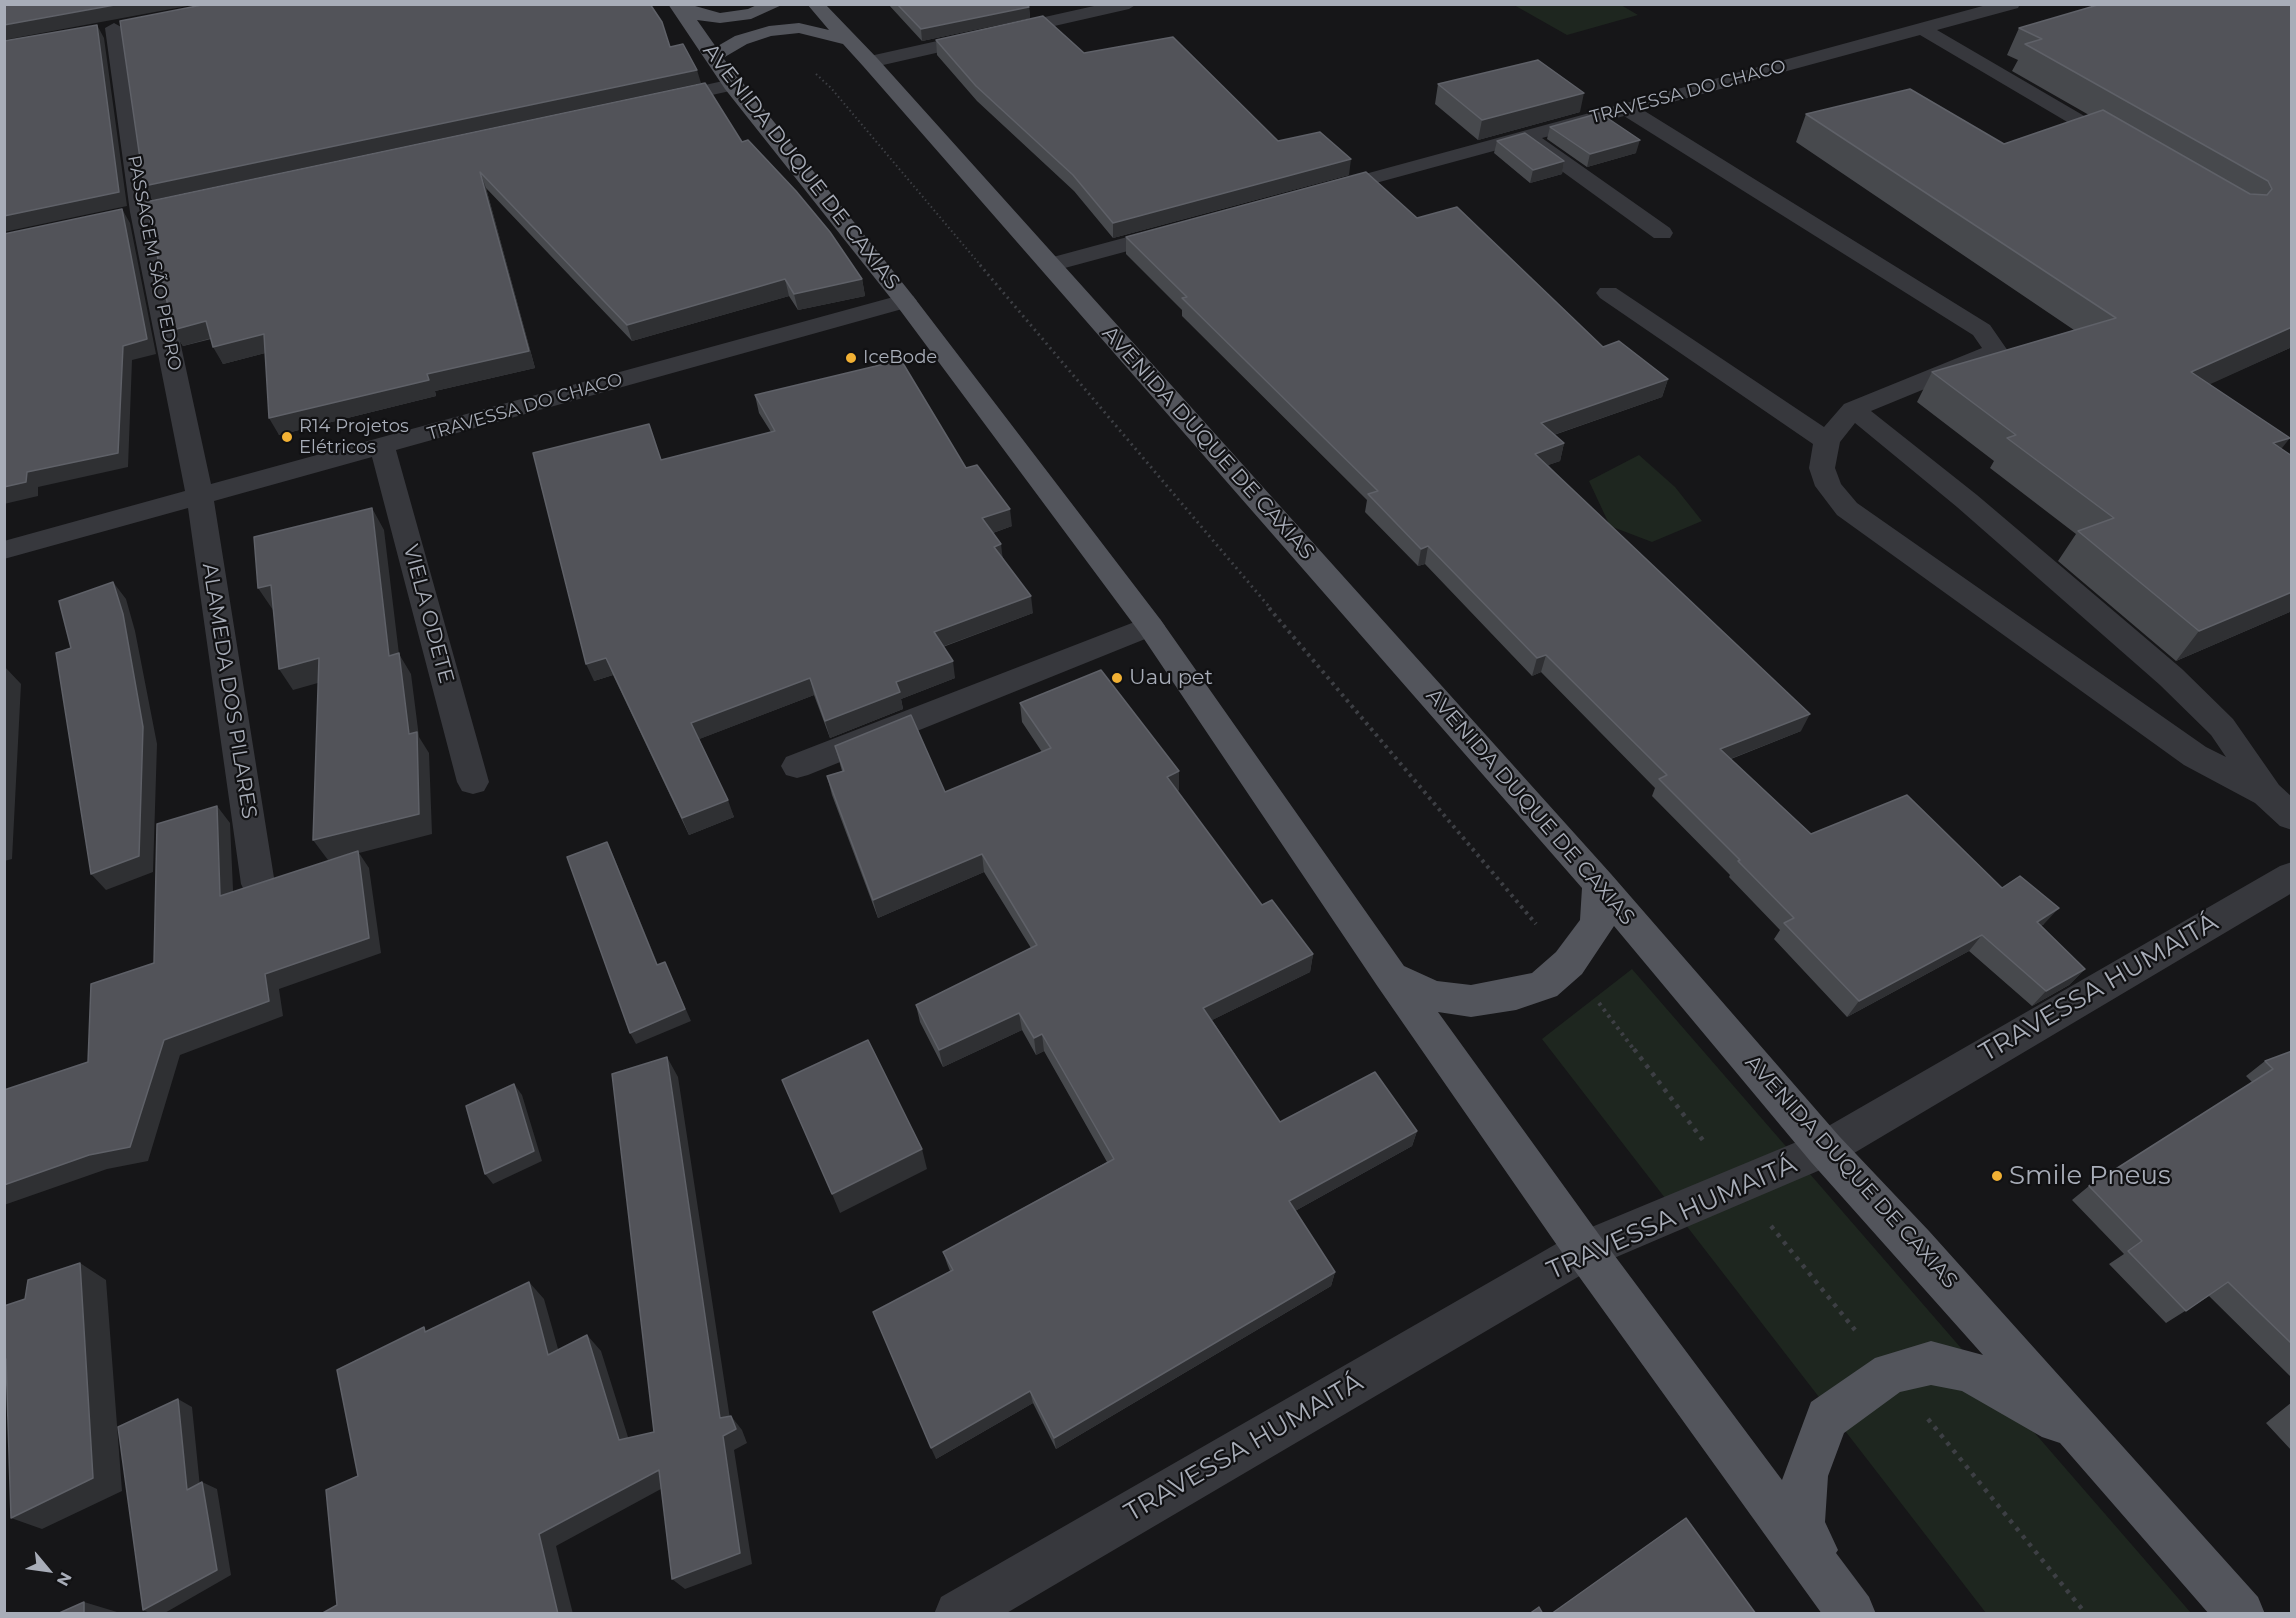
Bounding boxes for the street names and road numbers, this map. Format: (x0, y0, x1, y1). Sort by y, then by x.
street label: AVENIDA DUQUE DE CAXIAS (697, 39, 905, 295)
street label: TRAVESSA DO CHACO (1588, 55, 1788, 129)
street label: PASSAGEM SÃO PEDRO (122, 153, 186, 373)
street label: AVENIDA DUQUE DE CAXIAS (1097, 321, 1319, 565)
street label: TRAVESSA DO CHACO (425, 369, 625, 445)
street label: VIELA ODETE (397, 542, 459, 686)
street label: ALAMEDA DOS PILARES (196, 561, 262, 821)
street label: AVENIDA DUQUE DE CAXIAS (1420, 684, 1640, 930)
street label: TRAVESSA HUMAITÁ (1974, 907, 2224, 1069)
street label: AVENIDA DUQUE DE CAXIAS (1740, 1050, 1962, 1294)
street label: TRAVESSA HUMAITÁ (1542, 1149, 1802, 1287)
street label: TRAVESSA HUMAITÁ (1119, 1367, 1369, 1529)

